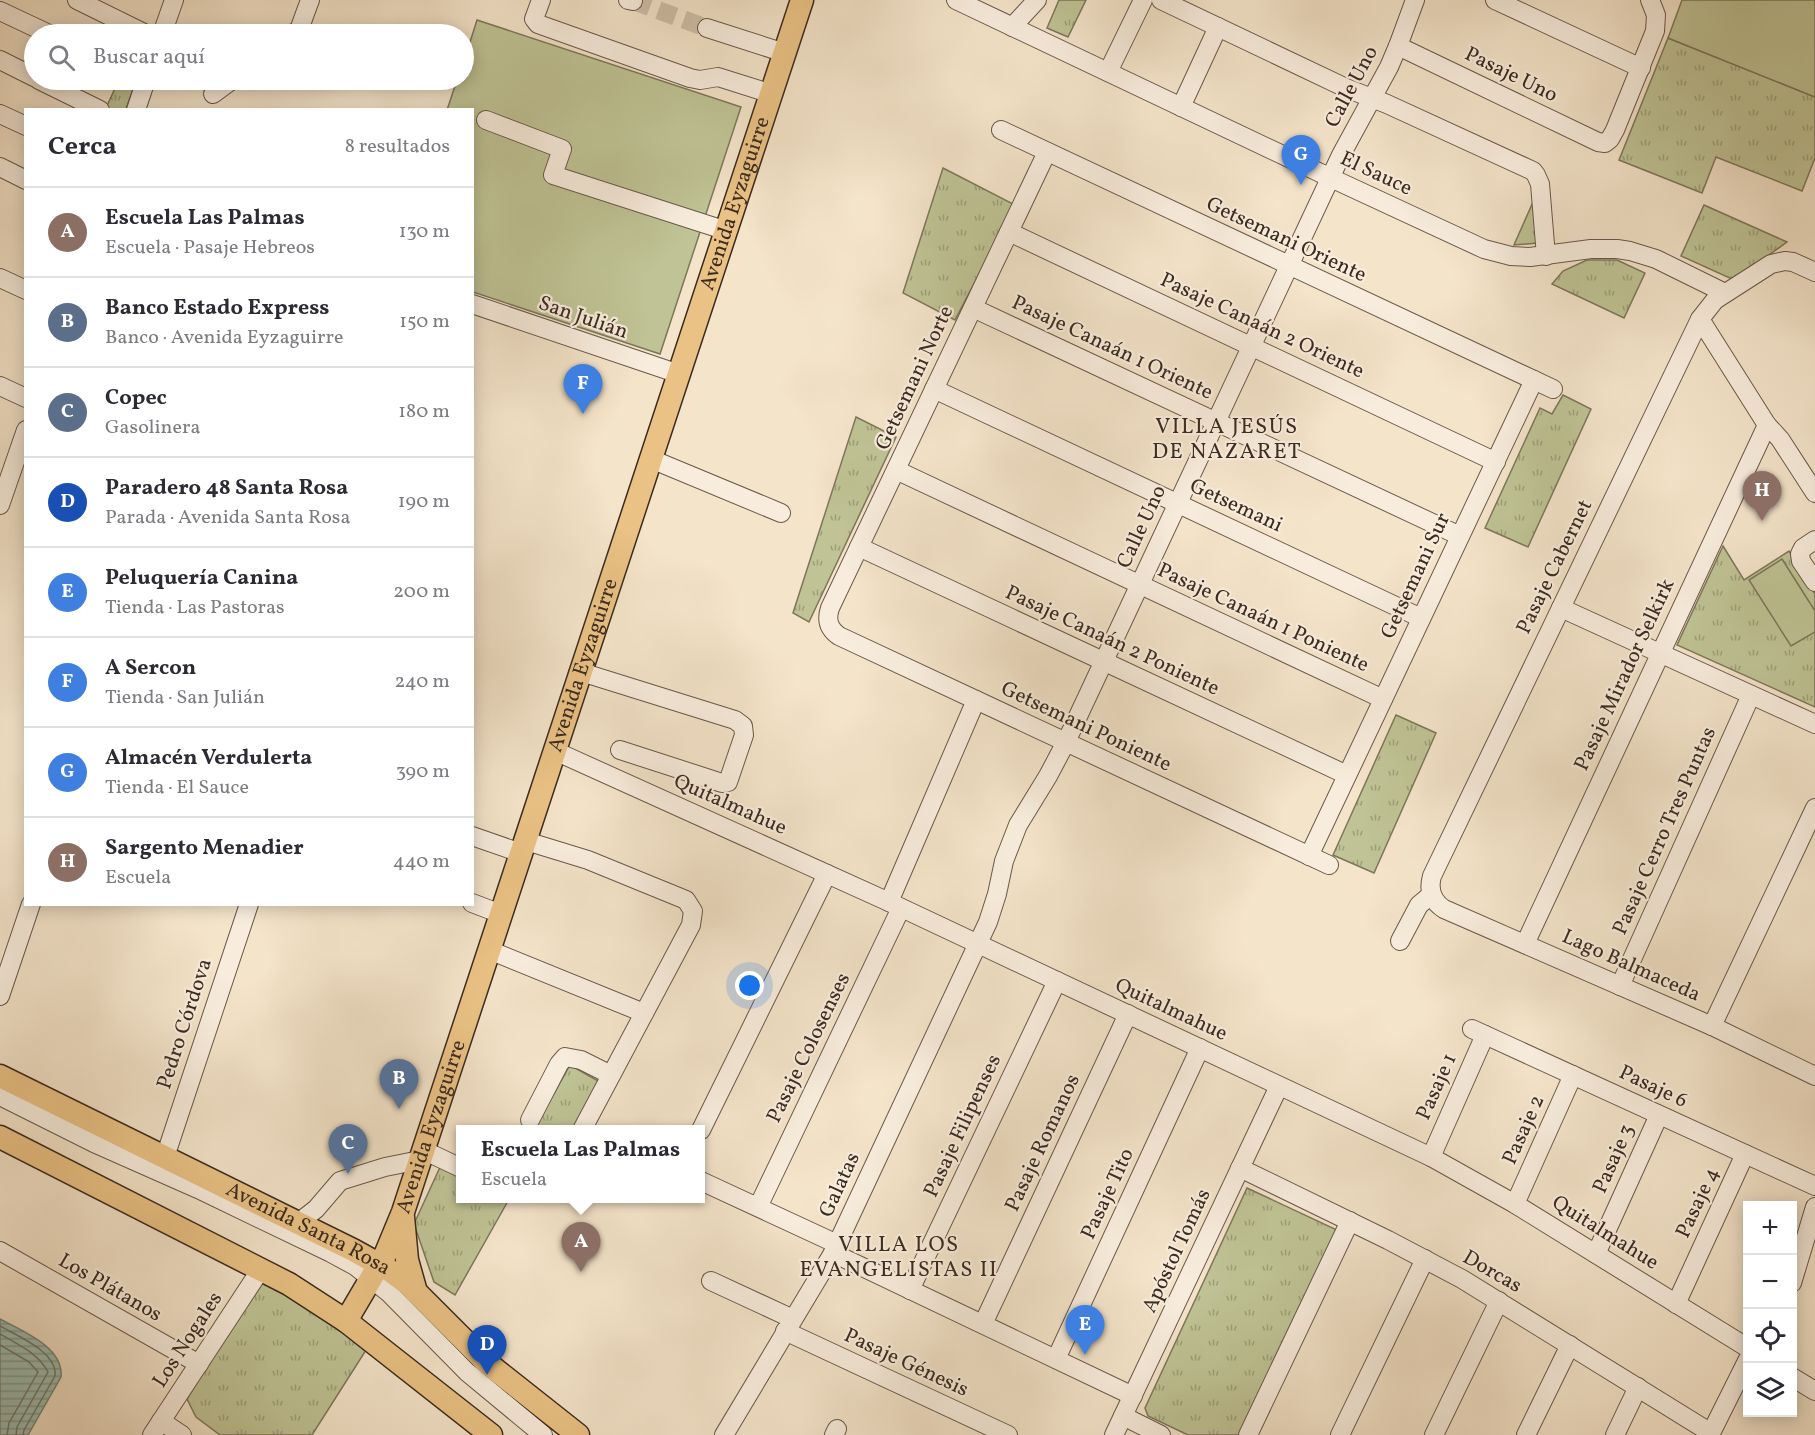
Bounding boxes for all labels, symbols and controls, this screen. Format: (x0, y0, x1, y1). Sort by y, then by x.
search box (24, 24, 474, 90)
street label: Pasaje Uno (1460, 40, 1562, 110)
icon: search (45, 41, 78, 74)
street label: Calle Uno (1318, 41, 1386, 133)
text: Buscar aquí (93, 42, 205, 73)
street label: Avenida Eyzaguirre (693, 113, 777, 294)
text: Cerca (48, 129, 117, 165)
text: 8 resultados (345, 133, 450, 161)
pin: G (1282, 136, 1320, 185)
street label: El Sauce (1335, 145, 1417, 203)
street label: Getsemani Oriente (1201, 190, 1371, 290)
text: Escuela Las Palmas (105, 203, 305, 234)
text: A (60, 218, 75, 246)
text: 130 m (399, 218, 450, 246)
text: Escuela · Pasaje Hebreos (105, 234, 315, 262)
street label: Pasaje Canaán 2 Oriente (1155, 266, 1369, 386)
street label: San Julián (534, 289, 632, 347)
street label: Pasaje Canaán 1 Oriente (1007, 289, 1217, 407)
text: Banco Estado Express (105, 293, 329, 324)
street label: Getsemani Norte (869, 301, 961, 455)
text: B (61, 308, 74, 336)
text: 150 m (399, 308, 450, 336)
text: Banco · Avenida Eyzaguirre (105, 324, 343, 352)
pin: F (564, 364, 602, 414)
text: Copec (105, 383, 167, 414)
text: C (61, 398, 74, 426)
text: 180 m (398, 398, 450, 426)
district label: VILLA JESÚS DE NAZARET (1152, 412, 1302, 468)
text: Gasolinera (105, 414, 200, 442)
street label: Getsemani (1185, 472, 1287, 540)
pin: H (1742, 472, 1782, 521)
text: Paradero 48 Santa Rosa (105, 473, 348, 504)
street label: Calle Uno (1110, 481, 1174, 573)
text: D (60, 488, 75, 516)
text: 190 m (398, 488, 450, 516)
street label: Pasaje Cabernet (1510, 495, 1600, 639)
text: Parada · Avenida Santa Rosa (105, 504, 350, 532)
street label: Getsemani Sur (1374, 508, 1458, 644)
street label: Pasaje Canaán 1 Poniente (1152, 556, 1374, 680)
text: Peluquería Canina (105, 563, 298, 594)
street label: Avenida Eyzaguirre (541, 574, 625, 756)
street label: Pasaje Mirador Selkirk (1568, 574, 1683, 776)
text: E (61, 578, 74, 606)
text: 200 m (393, 578, 450, 606)
street label: Pasaje Canaán 2 Poniente (1000, 579, 1224, 703)
text: Tienda · Las Pastoras (105, 594, 285, 622)
text: A Sercon (105, 653, 196, 684)
text: F (62, 668, 73, 696)
text: 240 m (395, 668, 450, 696)
street label: Getsemani Poniente (996, 675, 1176, 779)
text: Tienda · San Julián (105, 684, 265, 712)
street label: Pasaje Cerro Tres Puntas (1606, 722, 1724, 940)
text: Almacén Verdulerta (105, 743, 312, 774)
text: G (60, 758, 75, 786)
text: 390 m (396, 758, 450, 786)
street label: Quitalmahue (669, 767, 791, 843)
text: Tienda · El Sauce (105, 774, 249, 802)
text: Sargento Menadier (105, 833, 304, 864)
text: H (60, 848, 75, 876)
text: 440 m (393, 848, 450, 876)
text: Escuela (105, 864, 171, 892)
street label: Lago Balmaceda (1557, 922, 1705, 1010)
street label: Pedro Córdova (150, 955, 220, 1093)
street label: Pasaje Colosenses (760, 968, 858, 1128)
your location (735, 971, 764, 1000)
street label: Quitalmahue (1110, 971, 1232, 1049)
street label: Avenida Eyzaguirre (389, 1036, 473, 1217)
street label: Pasaje 1 (1409, 1049, 1465, 1125)
street label: Pasaje Filipenses (917, 1050, 1009, 1202)
street label: Pasaje 6 (1614, 1058, 1692, 1116)
pin: B (380, 1060, 418, 1109)
street label: Pasaje Romanos (998, 1069, 1088, 1217)
street label: Pasaje 2 (1496, 1091, 1552, 1169)
street label: Pasaje 3 (1586, 1120, 1642, 1198)
pin: C (328, 1124, 368, 1174)
popup (456, 1125, 705, 1203)
text: Escuela Las Palmas (481, 1135, 680, 1166)
street label: Pasaje Tito (1074, 1144, 1142, 1244)
street label: Galatas (812, 1148, 868, 1222)
street label: Pasaje 4 (1669, 1163, 1727, 1243)
text: Escuela (481, 1166, 547, 1194)
street label: Avenida Santa Rosa (221, 1175, 396, 1283)
street label: Apóstol Tomás (1136, 1184, 1218, 1318)
street label: Quitalmahue (1546, 1189, 1664, 1277)
map controls (1743, 1201, 1797, 1417)
button: + (1743, 1201, 1797, 1255)
pin: A (562, 1222, 600, 1272)
district label: VILLA LOS EVANGELISTAS II (800, 1230, 998, 1286)
street label: Dorcas (1457, 1243, 1527, 1301)
street label: Los Plátanos (53, 1247, 167, 1329)
button: − (1743, 1255, 1797, 1309)
street label: Los Nogales (146, 1286, 230, 1394)
pin: E (1066, 1306, 1104, 1355)
button: locate (1743, 1309, 1797, 1363)
street label: Pasaje Génesis (839, 1321, 973, 1405)
pin: D (468, 1326, 506, 1375)
button: layers (1743, 1363, 1797, 1417)

